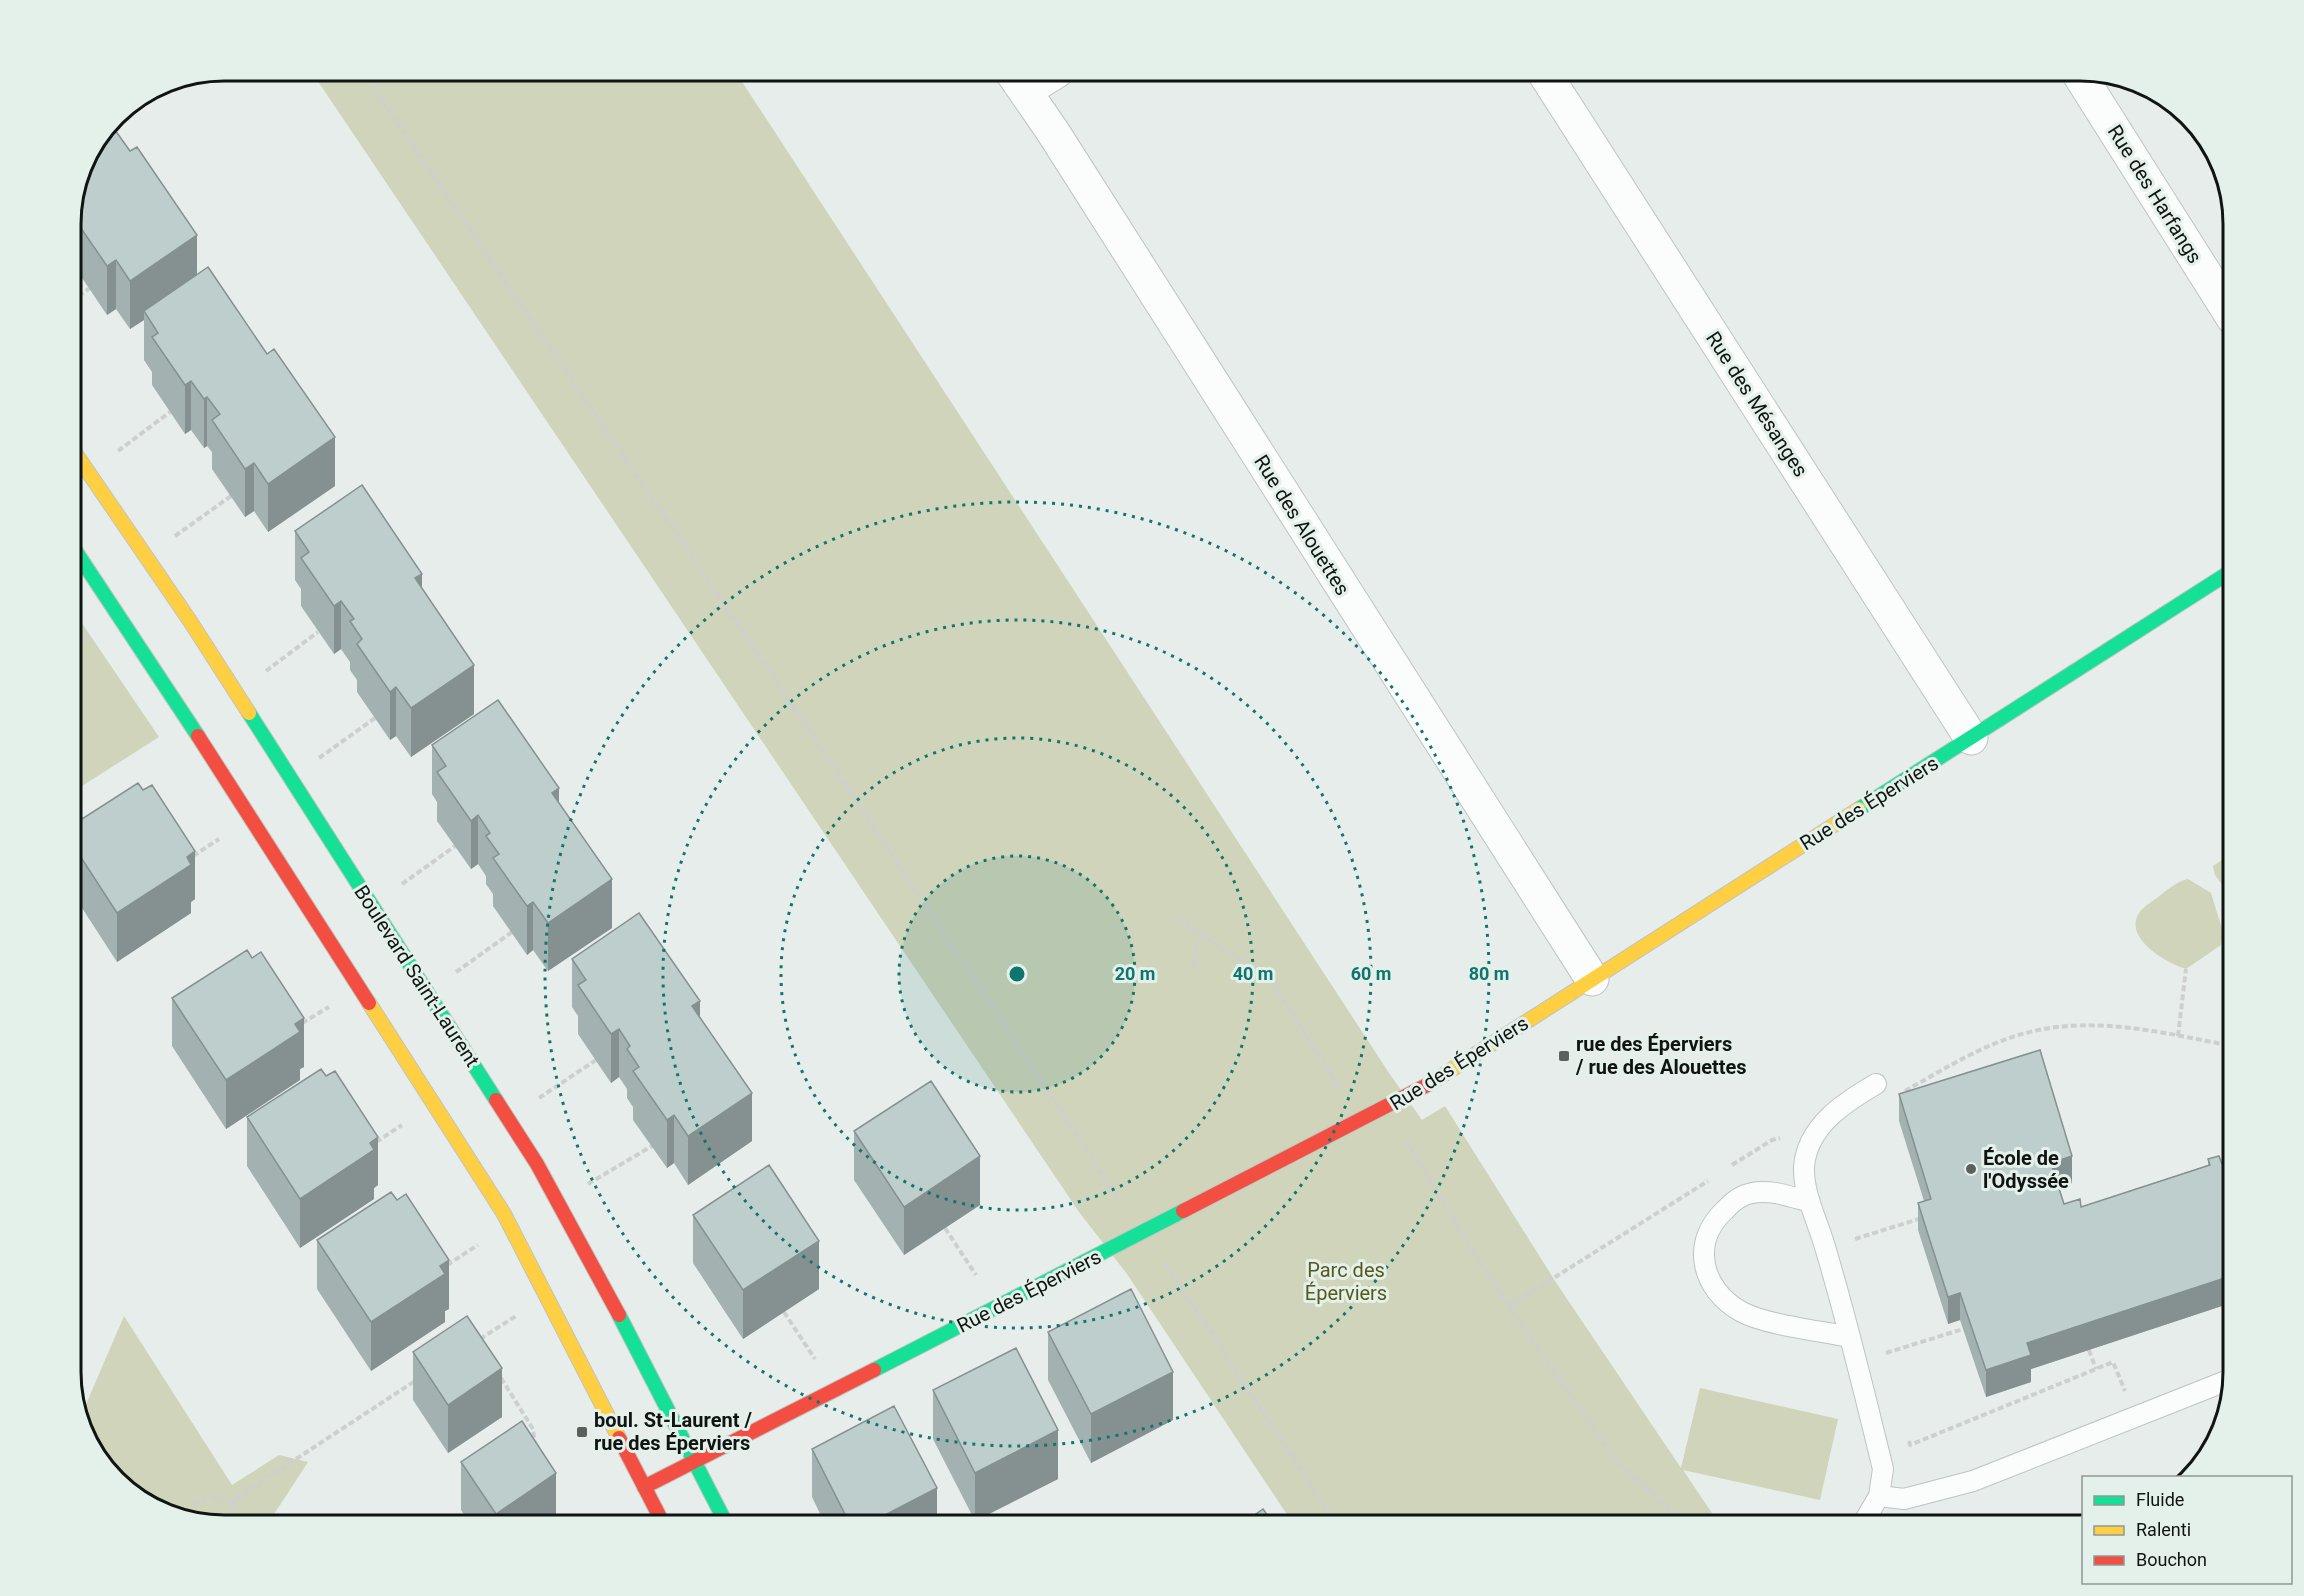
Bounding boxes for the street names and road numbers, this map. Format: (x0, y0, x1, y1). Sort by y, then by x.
street label: Rue des Harfangs (2103, 120, 2207, 268)
street label: Rue des Mésanges (1701, 327, 1813, 481)
street label: Rue des Alouettes (1249, 450, 1355, 600)
street label: Rue des Éperviers (1795, 751, 1943, 855)
street label: Boulevard Saint-Laurent (349, 881, 485, 1071)
street label: Rue des Éperviers (1385, 1011, 1533, 1115)
street label: Rue des Éperviers (953, 1244, 1105, 1338)

